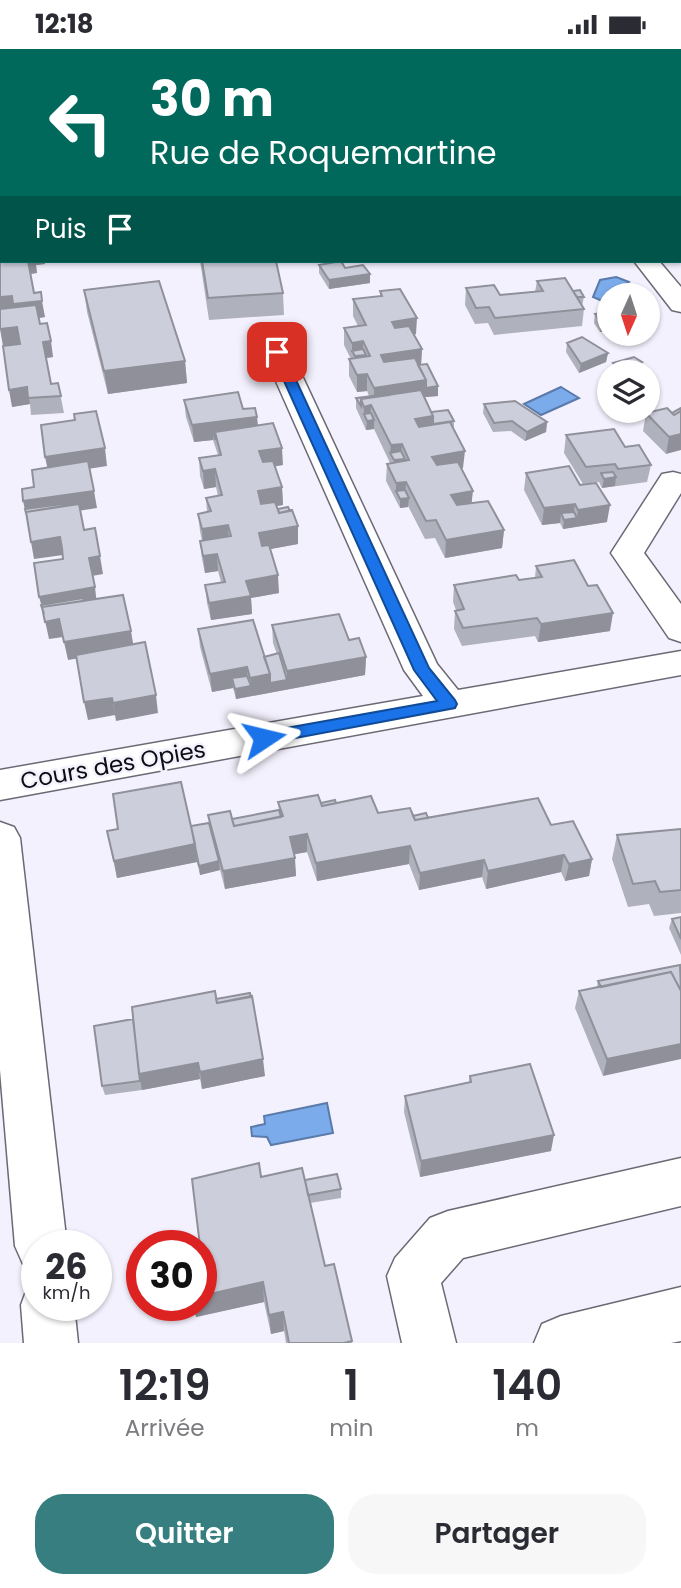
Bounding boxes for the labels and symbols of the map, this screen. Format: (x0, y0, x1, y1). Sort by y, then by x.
north arrow (597, 283, 660, 347)
pin (247, 322, 307, 382)
position arrow (227, 701, 301, 775)
street label: Cours des Opies (18, 733, 208, 797)
speed limit sign: 30 (126, 1230, 217, 1321)

